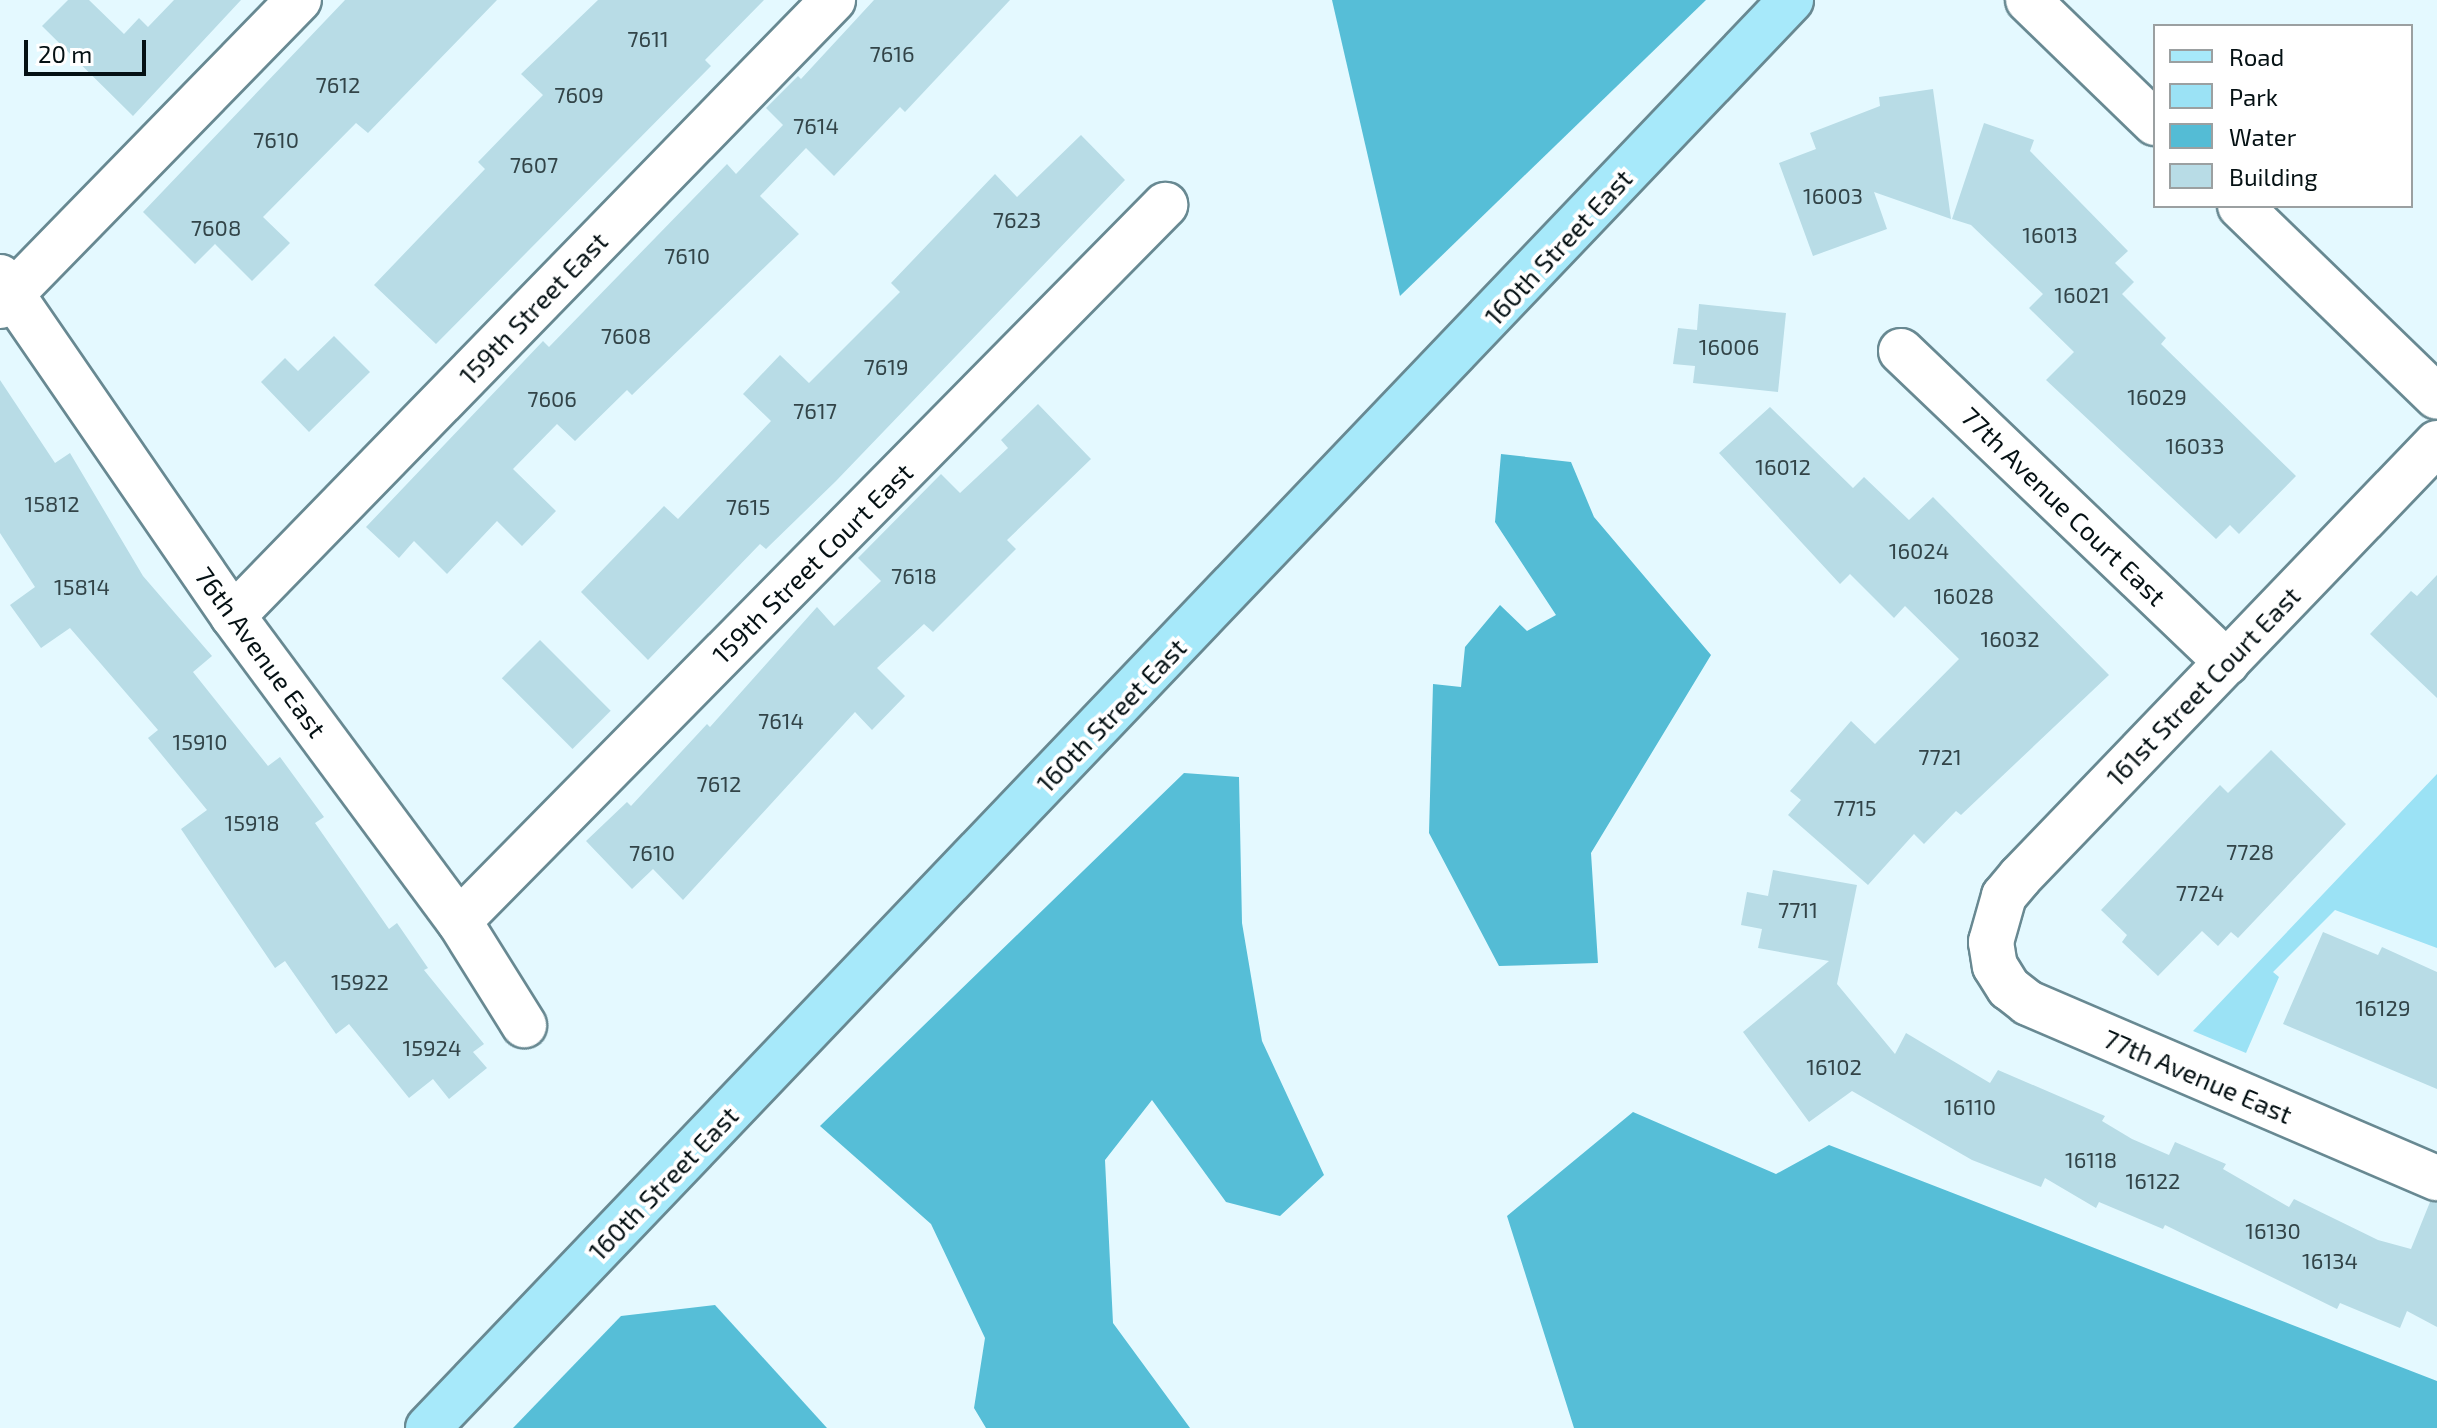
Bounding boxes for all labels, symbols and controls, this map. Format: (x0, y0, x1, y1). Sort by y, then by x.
scale bar (28, 24, 150, 74)
legend (2153, 24, 2413, 208)
house number: 7611 (627, 26, 669, 52)
text: 20 m (38, 39, 92, 68)
house number: 7616 (869, 41, 915, 67)
text: Road (2229, 42, 2284, 71)
house number: 7612 (316, 72, 360, 98)
house number: 7609 (554, 82, 604, 108)
text: Park (2229, 82, 2278, 111)
house number: 7614 (793, 113, 839, 139)
text: Water (2229, 122, 2296, 151)
house number: 7610 (253, 127, 299, 153)
house number: 7607 (510, 152, 558, 178)
text: Building (2229, 162, 2318, 191)
street label: 160th Street East (1478, 163, 1638, 331)
house number: 16003 (1803, 183, 1863, 209)
house number: 7623 (993, 207, 1041, 233)
house number: 7608 (191, 215, 241, 241)
house number: 16013 (2022, 222, 2078, 248)
street label: 159th Street East (452, 225, 614, 391)
house number: 7610 (664, 243, 710, 269)
house number: 16021 (2054, 282, 2110, 308)
house number: 7608 (601, 323, 651, 349)
house number: 16006 (1699, 334, 1759, 360)
house number: 7619 (863, 354, 909, 380)
house number: 16029 (2127, 384, 2187, 410)
house number: 7606 (527, 386, 577, 412)
house number: 7617 (793, 398, 837, 424)
street label: 77th Avenue Court East (1955, 400, 2173, 612)
house number: 16033 (2165, 433, 2225, 459)
house number: 16012 (1755, 454, 1811, 480)
street label: 159th Street Court East (705, 456, 919, 670)
house number: 15812 (24, 491, 80, 517)
house number: 7615 (726, 494, 770, 520)
house number: 16024 (1889, 538, 1949, 564)
street label: 76th Avenue East (188, 560, 334, 744)
house number: 7618 (891, 563, 937, 589)
house number: 15814 (54, 574, 110, 600)
street label: 161st Street Court East (2100, 580, 2306, 792)
house number: 16028 (1934, 583, 1994, 609)
house number: 16032 (1980, 626, 2040, 652)
street label: 160th Street East (1030, 632, 1192, 798)
house number: 7614 (758, 708, 804, 734)
house number: 15910 (172, 729, 228, 755)
house number: 7721 (1918, 744, 1962, 770)
house number: 7612 (697, 771, 741, 797)
house number: 7715 (1833, 795, 1877, 821)
house number: 15918 (224, 810, 280, 836)
house number: 7728 (2226, 839, 2274, 865)
house number: 7610 (629, 840, 675, 866)
house number: 7724 (2176, 880, 2224, 906)
house number: 7711 (1778, 897, 1818, 923)
house number: 15922 (331, 969, 389, 995)
house number: 16129 (2355, 995, 2411, 1021)
street label: 77th Avenue East (2099, 1022, 2297, 1130)
house number: 15924 (402, 1035, 462, 1061)
house number: 16102 (1806, 1054, 1862, 1080)
house number: 16110 (1944, 1094, 1996, 1120)
street label: 160th Street East (582, 1100, 744, 1266)
house number: 16118 (2065, 1147, 2117, 1173)
house number: 16122 (2126, 1168, 2180, 1194)
house number: 16130 (2245, 1218, 2301, 1244)
house number: 16134 (2302, 1248, 2358, 1274)

